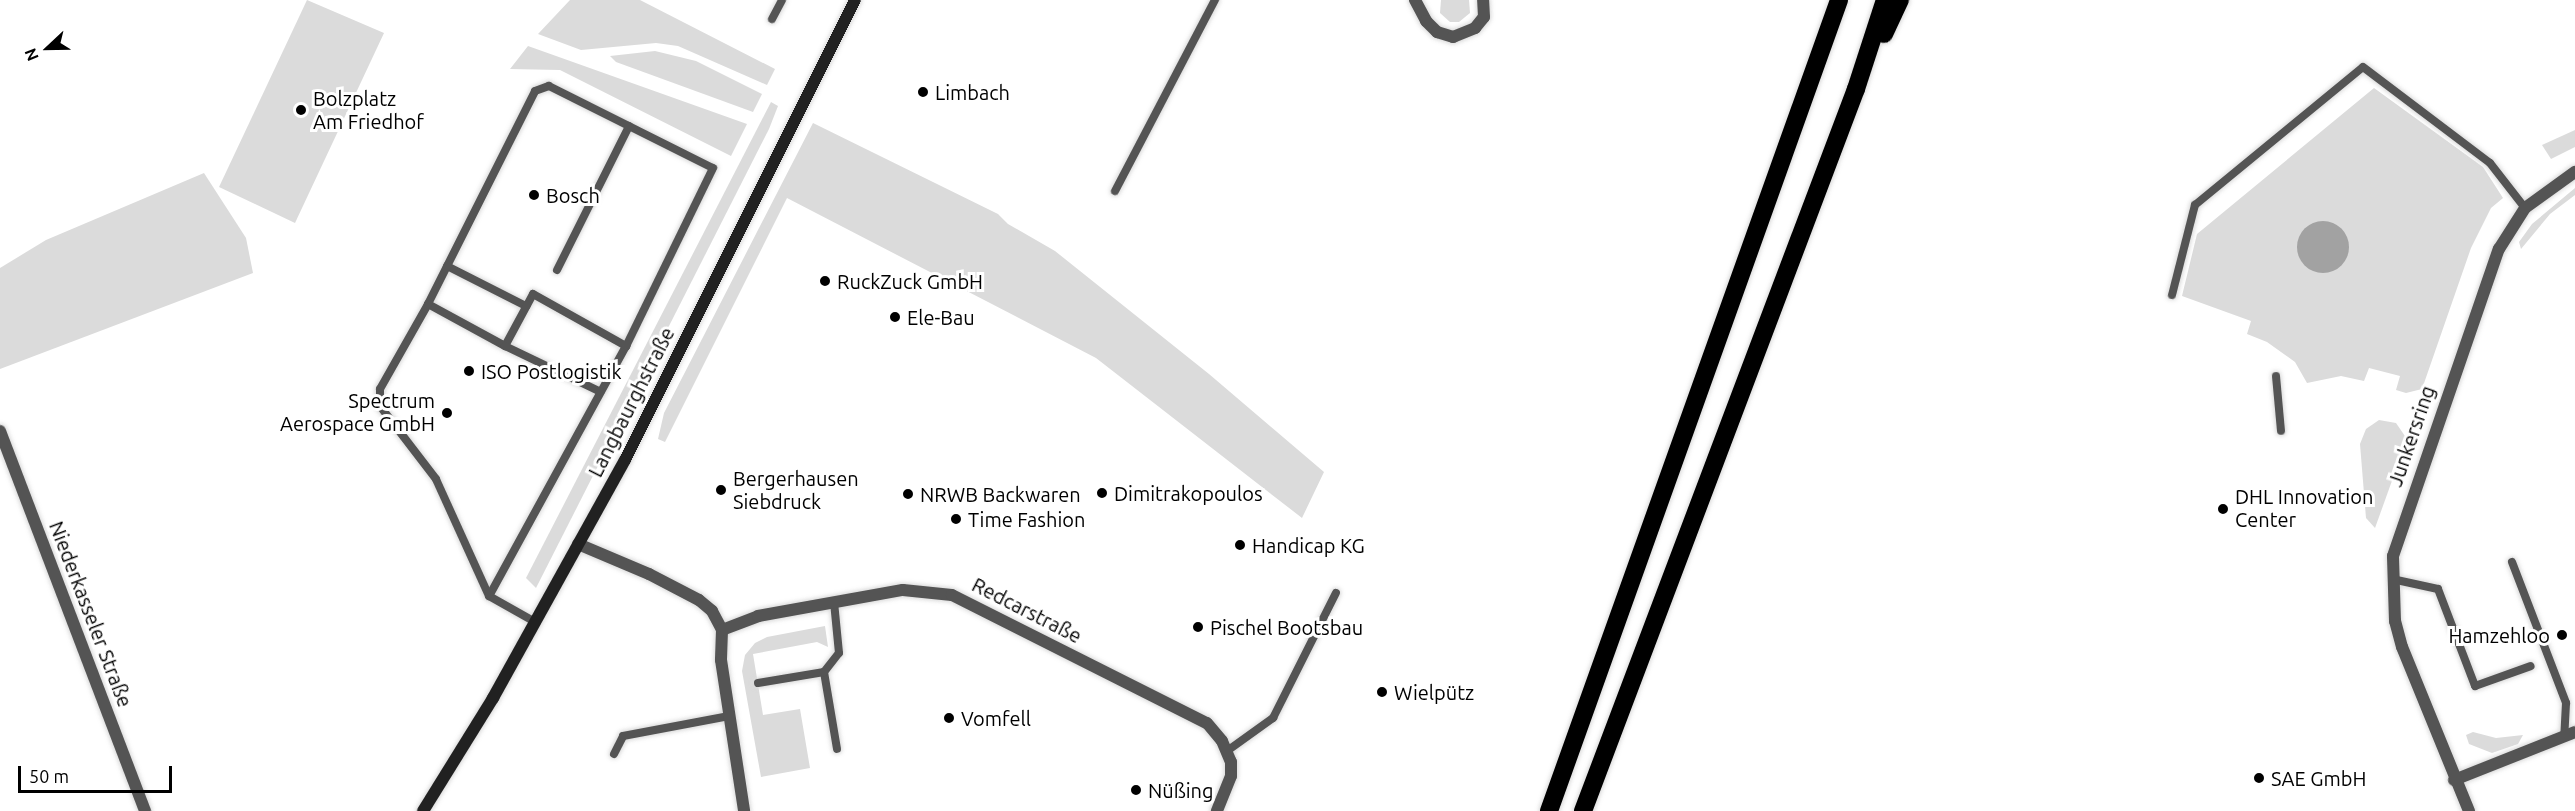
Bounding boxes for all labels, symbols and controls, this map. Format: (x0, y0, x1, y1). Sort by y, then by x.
north arrow (18, 18, 78, 78)
text: N (21, 46, 42, 64)
place label: Limbach (935, 80, 1010, 104)
marker: Limbach (916, 85, 930, 99)
place label: Bolzplatz Am Friedhof (313, 86, 424, 133)
marker: Bolzplatz Am Friedhof (294, 103, 308, 117)
place label: Bosch (546, 183, 600, 207)
marker: Bosch (527, 188, 541, 202)
place label: RuckZuck GmbH (837, 269, 983, 293)
marker: RuckZuck GmbH (818, 274, 832, 288)
place label: Ele-Bau (907, 305, 975, 329)
marker: Ele-Bau (888, 310, 902, 324)
street label: Langbaurghstraße (583, 323, 679, 481)
place label: ISO Postlogistik (481, 359, 621, 383)
marker: ISO Postlogistik (462, 364, 476, 378)
street label: Junkersring (2383, 382, 2439, 490)
place label: Spectrum Aerospace GmbH (280, 389, 435, 436)
marker: Spectrum Aerospace GmbH (440, 406, 454, 420)
place label: Bergerhausen Siebdruck (733, 466, 859, 513)
place label: Dimitrakopoulos (1114, 481, 1263, 505)
place label: NRWB Backwaren (920, 482, 1081, 506)
marker: Bergerhausen Siebdruck (714, 483, 728, 497)
place label: DHL Innovation Center (2235, 485, 2373, 532)
marker: Dimitrakopoulos (1095, 486, 1109, 500)
marker: NRWB Backwaren (901, 487, 915, 501)
marker: DHL Innovation Center (2216, 502, 2230, 516)
place label: Time Fashion (968, 507, 1085, 531)
marker: Time Fashion (949, 512, 963, 526)
street label: Niederkasseler Straße (45, 518, 137, 710)
place label: Handicap KG (1252, 533, 1365, 557)
marker: Handicap KG (1233, 538, 1247, 552)
street label: Redcarstraße (968, 572, 1086, 648)
place label: Pischel Bootsbau (1210, 615, 1363, 639)
marker: Pischel Bootsbau (1191, 620, 1205, 634)
place label: Hamzehloo (2448, 623, 2550, 647)
marker: Hamzehloo (2555, 628, 2569, 642)
place label: Wielpütz (1394, 680, 1474, 704)
marker: Wielpütz (1375, 685, 1389, 699)
place label: Vomfell (961, 706, 1031, 730)
marker: Vomfell (942, 711, 956, 725)
scale bar (21, 754, 176, 792)
text: 50 m (29, 766, 69, 786)
place label: SAE GmbH (2271, 766, 2366, 790)
marker: SAE GmbH (2252, 771, 2266, 785)
place label: Nüßing (1148, 778, 1214, 802)
marker: Nüßing (1129, 783, 1143, 797)

